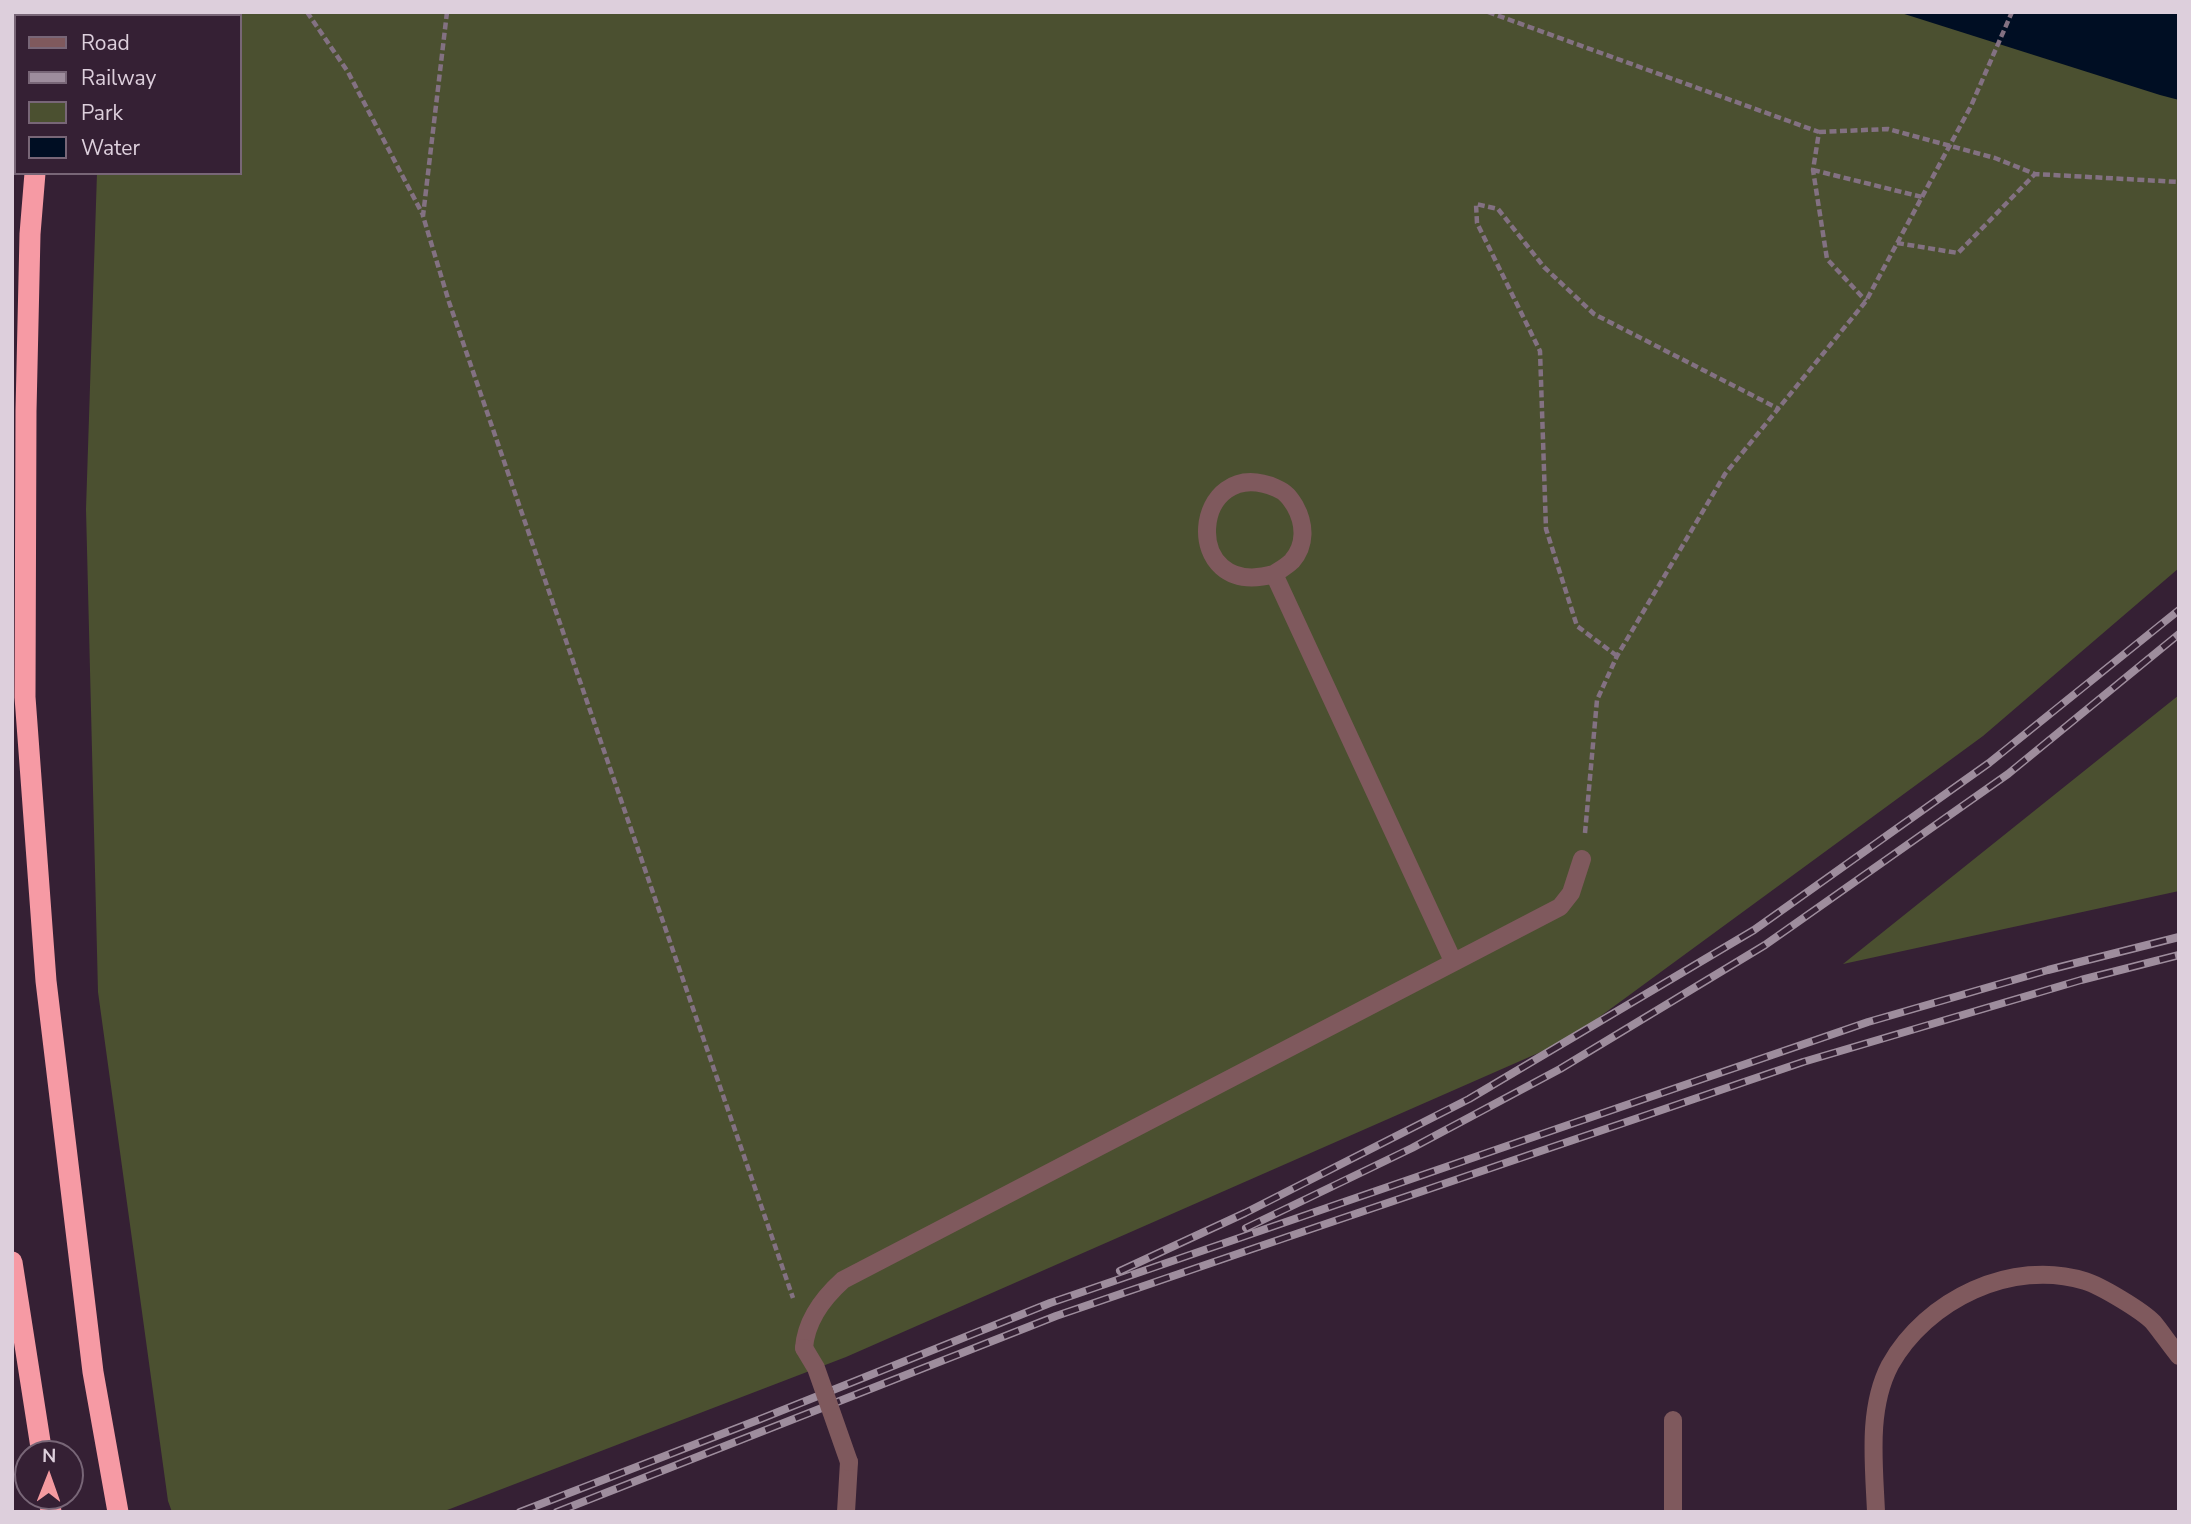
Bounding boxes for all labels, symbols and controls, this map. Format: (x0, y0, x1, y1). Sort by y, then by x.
legend (14, 14, 242, 175)
text: Road (81, 29, 130, 57)
text: Railway (81, 64, 156, 92)
text: Park (81, 99, 123, 127)
text: Water (81, 134, 140, 162)
north arrow (14, 1440, 84, 1510)
text: N (42, 1443, 57, 1469)

